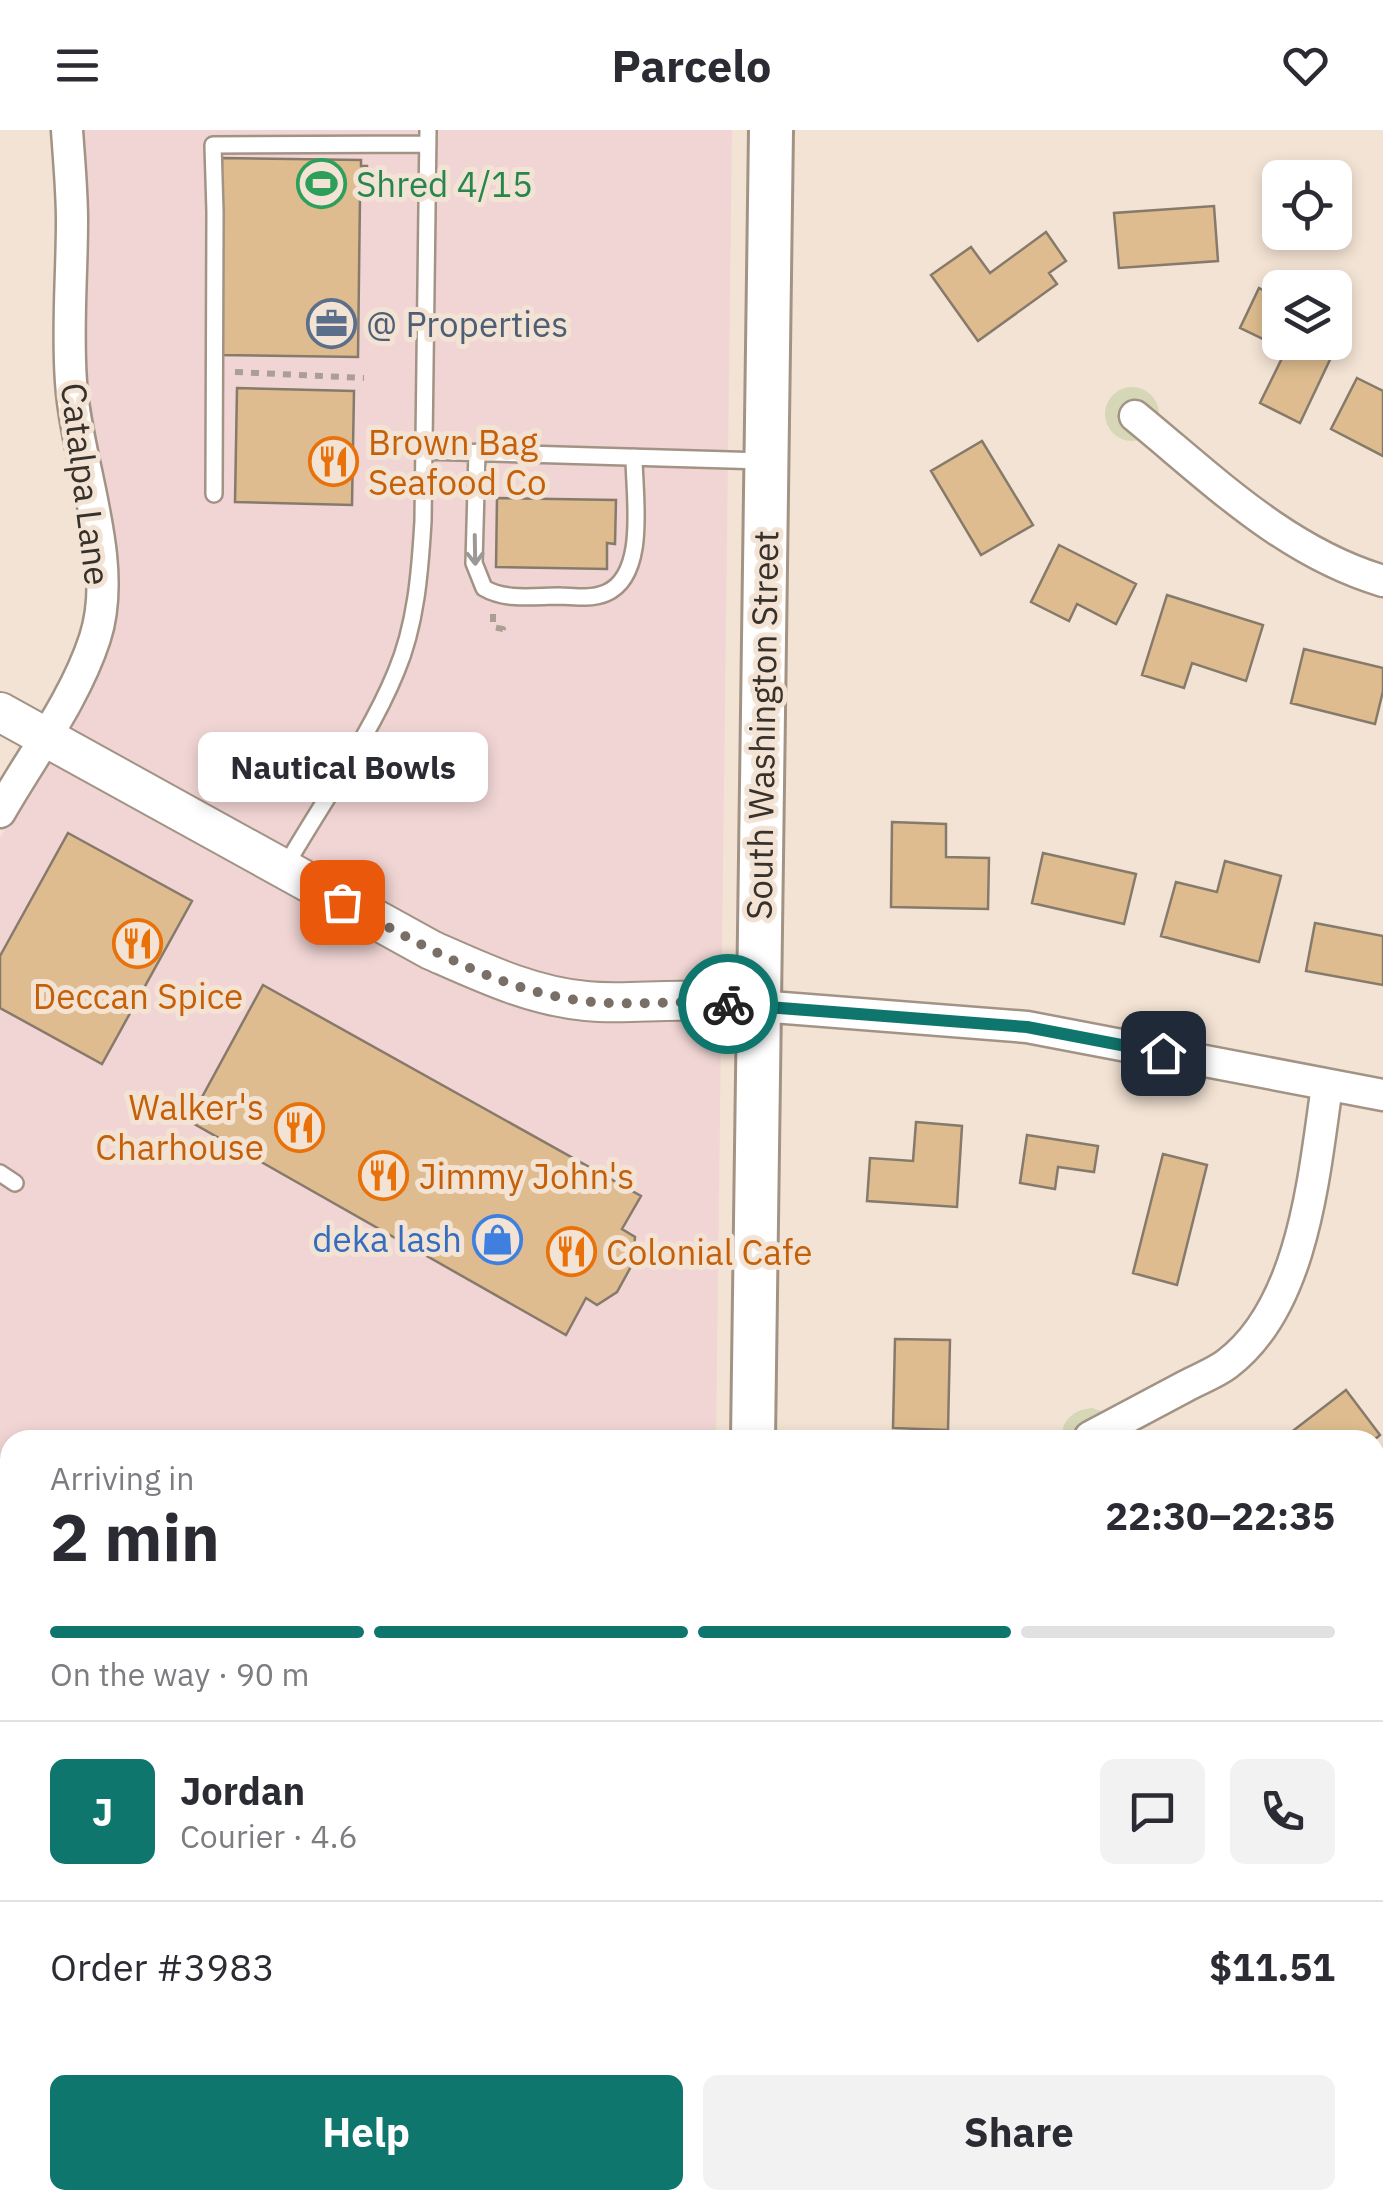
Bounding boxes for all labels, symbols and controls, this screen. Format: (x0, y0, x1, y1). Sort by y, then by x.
text: Parcelo (612, 36, 771, 94)
icon: menu (50, 38, 105, 93)
icon: heart (1278, 38, 1333, 93)
sports icon: Shred 4/15 (295, 158, 347, 210)
map controls (1262, 160, 1352, 360)
button: locate (1262, 160, 1352, 250)
place label: Shred 4/15 (356, 161, 533, 207)
button: layers (1262, 270, 1352, 360)
office icon: @ Properties (305, 298, 357, 350)
place label: @ Properties (366, 301, 568, 347)
street label: Catalpa Lane (51, 380, 121, 588)
place label: Brown Bag Seafood Co (368, 419, 547, 505)
restaurant icon: Brown Bag Seafood Co (307, 436, 359, 488)
street label: South Washington Street (736, 530, 788, 920)
one-way arrow (465, 533, 484, 565)
callout: Nautical Bowls (197, 732, 487, 802)
text: Nautical Bowls (230, 746, 456, 788)
pin (300, 860, 385, 945)
icon: bag (315, 875, 370, 930)
restaurant icon: Deccan Spice (112, 918, 164, 970)
courier (678, 954, 778, 1054)
place label: Deccan Spice (33, 973, 243, 1019)
icon: bike (701, 977, 756, 1032)
pin (1121, 1011, 1206, 1096)
icon: home (1136, 1026, 1191, 1081)
place label: Walker's Charhouse (95, 1084, 264, 1170)
restaurant icon: Walker's Charhouse (273, 1101, 325, 1153)
restaurant icon: Jimmy John's (358, 1150, 410, 1202)
place label: Jimmy John's (419, 1153, 634, 1199)
shop icon: deka lash (471, 1213, 523, 1265)
place label: deka lash (312, 1216, 462, 1262)
restaurant icon: Colonial Cafe (545, 1226, 597, 1278)
place label: Colonial Cafe (606, 1229, 812, 1275)
text: Arriving in (50, 1457, 195, 1499)
text: 22:30–22:35 (1105, 1491, 1335, 1540)
text: 2 min (50, 1494, 220, 1579)
text: On the way · 90 m (50, 1653, 310, 1695)
button: chat (1100, 1759, 1205, 1864)
button: phone (1230, 1759, 1335, 1864)
text: Jordan (180, 1766, 305, 1815)
text: J (92, 1787, 113, 1836)
text: Courier · 4.6 (180, 1815, 358, 1857)
text: Order #3983 (50, 1942, 275, 1991)
text: $11.51 (1209, 1942, 1335, 1991)
button: Help (50, 2075, 683, 2190)
button: Share (703, 2075, 1335, 2190)

